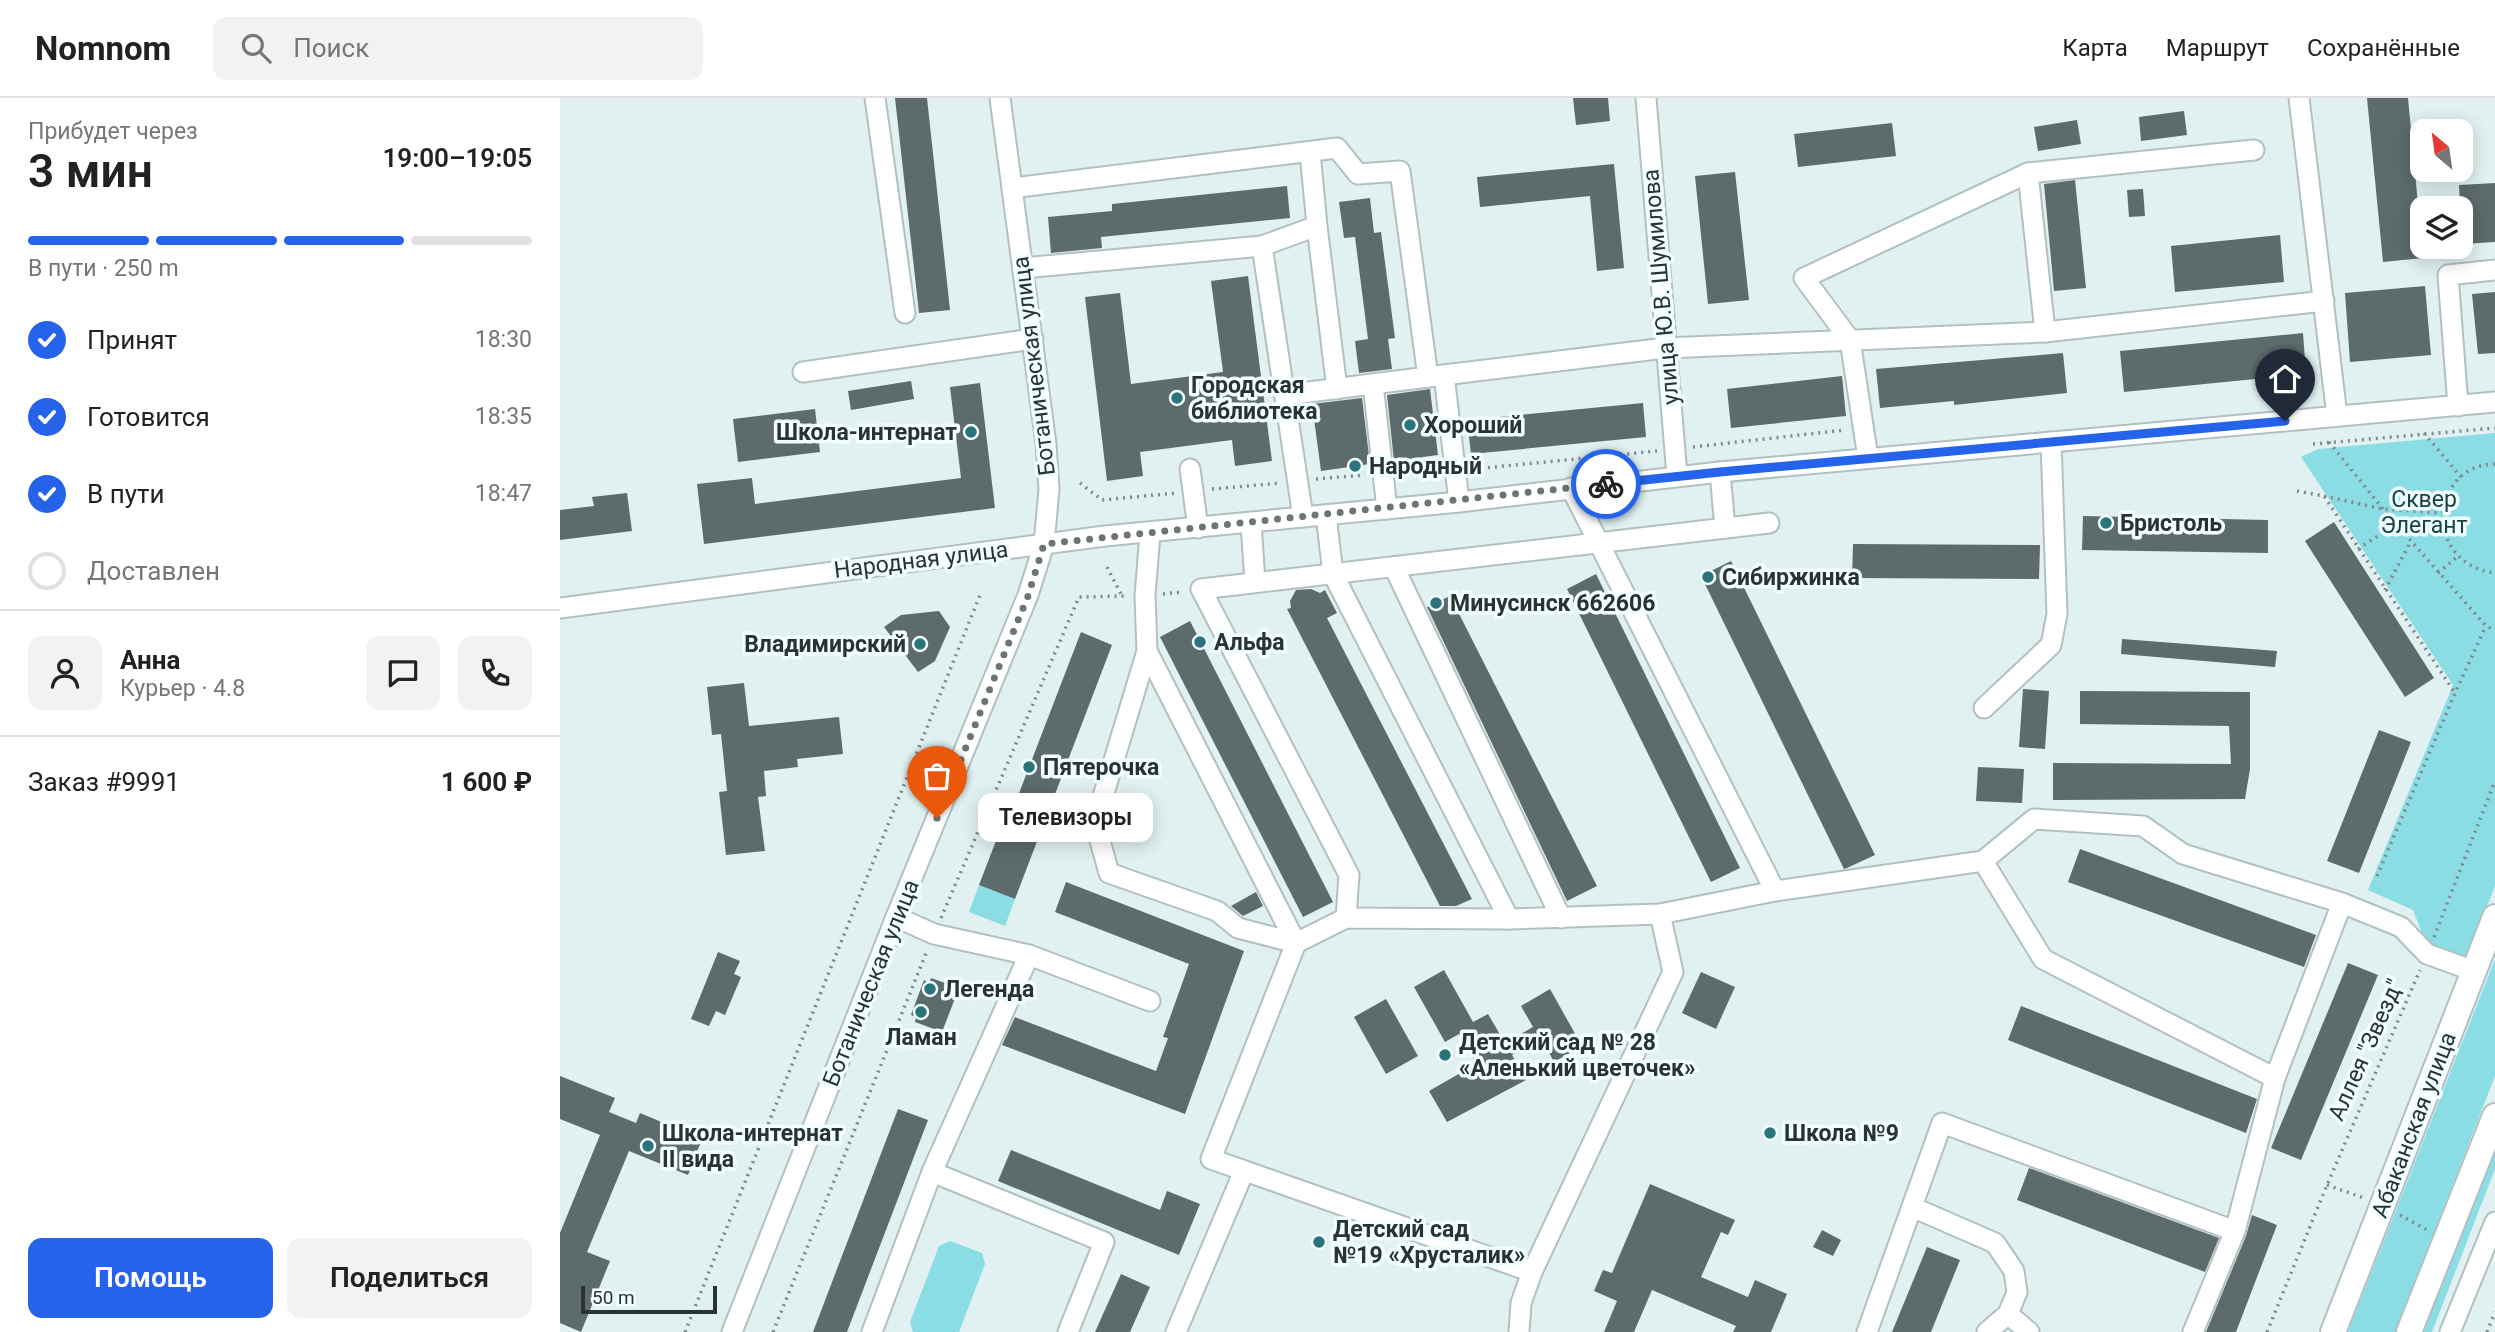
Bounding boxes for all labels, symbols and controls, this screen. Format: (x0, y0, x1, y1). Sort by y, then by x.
search box (213, 17, 703, 80)
text: Nomnom (35, 29, 171, 68)
icon: search (237, 29, 275, 67)
text: Поиск (293, 33, 369, 63)
text: Карта (2062, 34, 2128, 62)
text: Маршрут (2166, 34, 2269, 62)
text: Сохранённые (2307, 34, 2460, 62)
text: Прибудет через (28, 118, 198, 145)
north arrow (2410, 119, 2473, 182)
map controls (2410, 119, 2473, 259)
text: 19:00–19:05 (382, 143, 532, 173)
text: 3 мин (28, 144, 153, 198)
street label: улица Ю.В. Шумилова (1637, 168, 1685, 406)
button: layers (2410, 196, 2473, 259)
text: В пути · 250 m (28, 255, 179, 282)
street label: Ботаническая улица (1007, 255, 1061, 477)
icon: check (28, 321, 66, 359)
text: Принят (87, 325, 177, 355)
text: 18:30 (475, 326, 532, 353)
pin (2255, 349, 2315, 421)
icon: home (2266, 360, 2304, 398)
place label: Городская библиотека (1191, 372, 1317, 425)
marker: Городская библиотека (1169, 390, 1185, 406)
icon: check (28, 398, 66, 436)
text: Готовится (87, 402, 210, 432)
text: 18:35 (475, 403, 532, 430)
place label: Хороший (1424, 412, 1522, 439)
marker: Хороший (1402, 417, 1418, 433)
place label: Школа-интернат (776, 419, 957, 446)
marker: Школа-интернат (963, 424, 979, 440)
courier (1571, 449, 1641, 519)
place label: Народный (1369, 453, 1482, 480)
marker: Народный (1347, 458, 1363, 474)
icon: bike (1587, 465, 1625, 503)
icon: check (28, 475, 66, 513)
text: В пути (87, 479, 164, 509)
text: 18:47 (475, 480, 532, 507)
park label: Сквер Элегант (2380, 486, 2468, 539)
place label: Бристоль (2120, 510, 2222, 537)
marker: Бристоль (2098, 515, 2114, 531)
street label: Народная улица (832, 536, 1010, 584)
text: Доставлен (87, 556, 220, 586)
place label: Сибиржинка (1722, 564, 1860, 591)
marker: Сибиржинка (1700, 569, 1716, 585)
place label: Минусинск 662606 (1450, 590, 1655, 617)
marker: Минусинск 662606 (1428, 595, 1444, 611)
place label: Альфа (1214, 629, 1285, 656)
place label: Владимирский (744, 631, 906, 658)
marker: Альфа (1192, 634, 1208, 650)
button: person (28, 636, 102, 710)
button: chat (366, 636, 440, 710)
button: phone (458, 636, 532, 710)
marker: Владимирский (912, 636, 928, 652)
text: Анна (120, 645, 180, 675)
text: Курьер · 4.8 (120, 675, 245, 702)
pin (907, 746, 967, 818)
place label: Пятерочка (1043, 754, 1159, 781)
icon: bag (918, 757, 956, 795)
marker: Пятерочка (1021, 759, 1037, 775)
text: Заказ #9991 (28, 767, 180, 797)
text: 1 600 ₽ (441, 767, 532, 797)
callout: Телевизоры (979, 794, 1154, 842)
text: Телевизоры (999, 804, 1132, 831)
street label: Ботаническая улица (817, 876, 925, 1090)
street label: Аллея "Звезд" (2323, 975, 2409, 1125)
place label: Легенда (944, 976, 1034, 1003)
marker: Легенда (922, 981, 938, 997)
marker: Ламан (913, 1004, 929, 1020)
place label: Ламан (885, 1024, 957, 1051)
street label: Абаканская улица (2366, 1028, 2462, 1222)
place label: Детский сад № 28 «Аленький цветочек» (1459, 1029, 1695, 1082)
marker: Детский сад № 28 «Аленький цветочек» (1437, 1047, 1453, 1063)
place label: Школа-интернат II вида (662, 1120, 843, 1173)
place label: Школа №9 (1784, 1120, 1899, 1147)
marker: Школа №9 (1762, 1125, 1778, 1141)
marker: Школа-интернат II вида (640, 1138, 656, 1154)
place label: Детский сад №19 «Хрусталик» (1333, 1216, 1525, 1269)
marker: Детский сад №19 «Хрусталик» (1311, 1234, 1327, 1250)
button: Помощь (28, 1238, 273, 1318)
button: Поделиться (287, 1238, 532, 1318)
scale bar (581, 1283, 718, 1315)
text: 50 m (592, 1286, 635, 1309)

